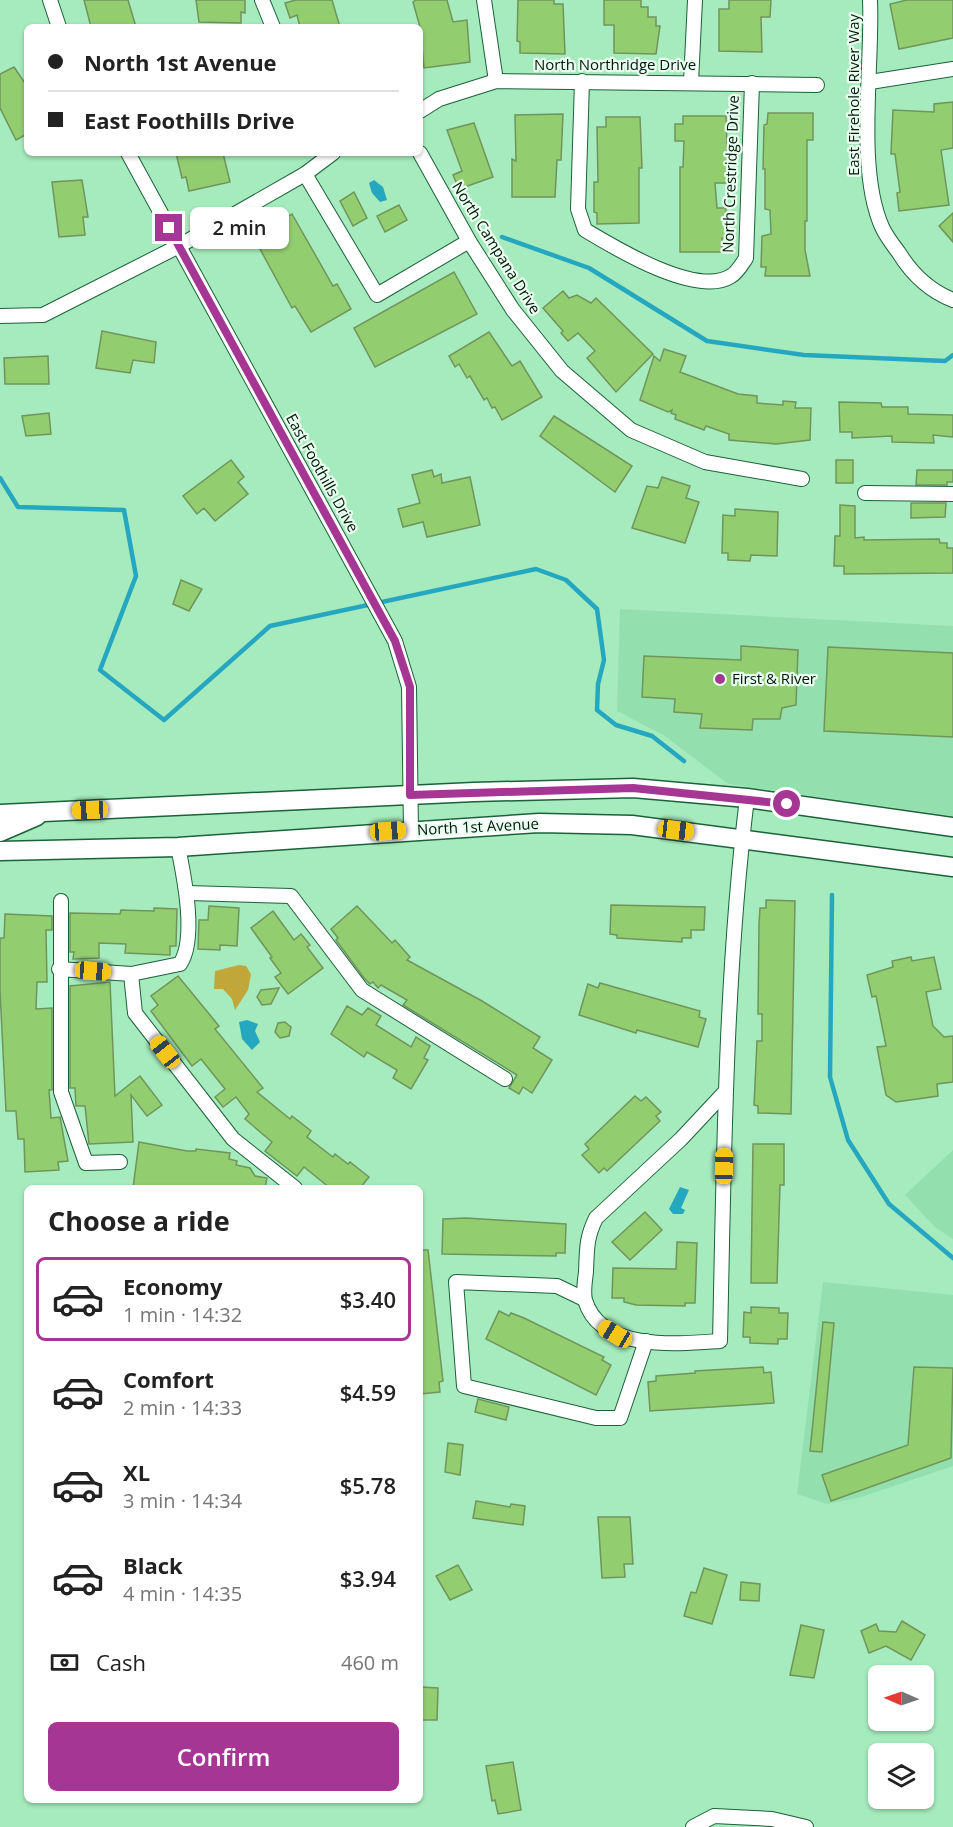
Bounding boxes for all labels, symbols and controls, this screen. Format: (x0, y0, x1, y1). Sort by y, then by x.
street label: East Firehole River Way (843, 13, 863, 176)
text: North 1st Avenue (84, 47, 277, 77)
street label: North Northridge Drive (534, 54, 696, 74)
street label: North Crestridge Drive (717, 95, 743, 253)
text: East Foothills Drive (84, 105, 294, 135)
street label: North Campana Drive (448, 178, 546, 317)
callout: 2 min (190, 207, 289, 249)
route end (155, 214, 182, 241)
text: 2 min (213, 214, 267, 241)
street label: East Foothills Drive (282, 410, 364, 535)
place label: First & River (732, 668, 816, 688)
marker: First & River (713, 672, 727, 686)
route start (773, 790, 800, 817)
car (72, 800, 108, 820)
street label: North 1st Avenue (416, 813, 539, 839)
car (657, 819, 695, 841)
car (369, 821, 407, 841)
car (74, 961, 112, 981)
car (147, 1032, 183, 1072)
car (715, 1148, 733, 1184)
text: Choose a ride (48, 1202, 230, 1239)
text: Economy (123, 1271, 222, 1301)
icon: car (51, 1272, 105, 1326)
text: $3.40 (340, 1284, 396, 1314)
text: 1 min · 14:32 (123, 1301, 242, 1328)
car (595, 1317, 635, 1351)
text: Comfort (123, 1364, 214, 1394)
icon: car (51, 1365, 105, 1419)
text: $4.59 (340, 1377, 396, 1407)
text: 2 min · 14:33 (123, 1394, 242, 1421)
text: XL (123, 1457, 150, 1487)
icon: car (51, 1458, 105, 1512)
text: $5.78 (340, 1470, 396, 1500)
text: 3 min · 14:34 (123, 1487, 242, 1514)
text: Black (123, 1550, 183, 1580)
icon: car (51, 1551, 105, 1605)
text: $3.94 (340, 1563, 396, 1593)
text: 4 min · 14:35 (123, 1580, 242, 1607)
icon: cash (48, 1646, 81, 1679)
text: Cash (96, 1647, 146, 1677)
text: 460 m (341, 1649, 399, 1676)
north arrow (868, 1665, 934, 1731)
map controls (868, 1665, 934, 1809)
button: Confirm (48, 1722, 399, 1791)
button: layers (868, 1743, 934, 1809)

